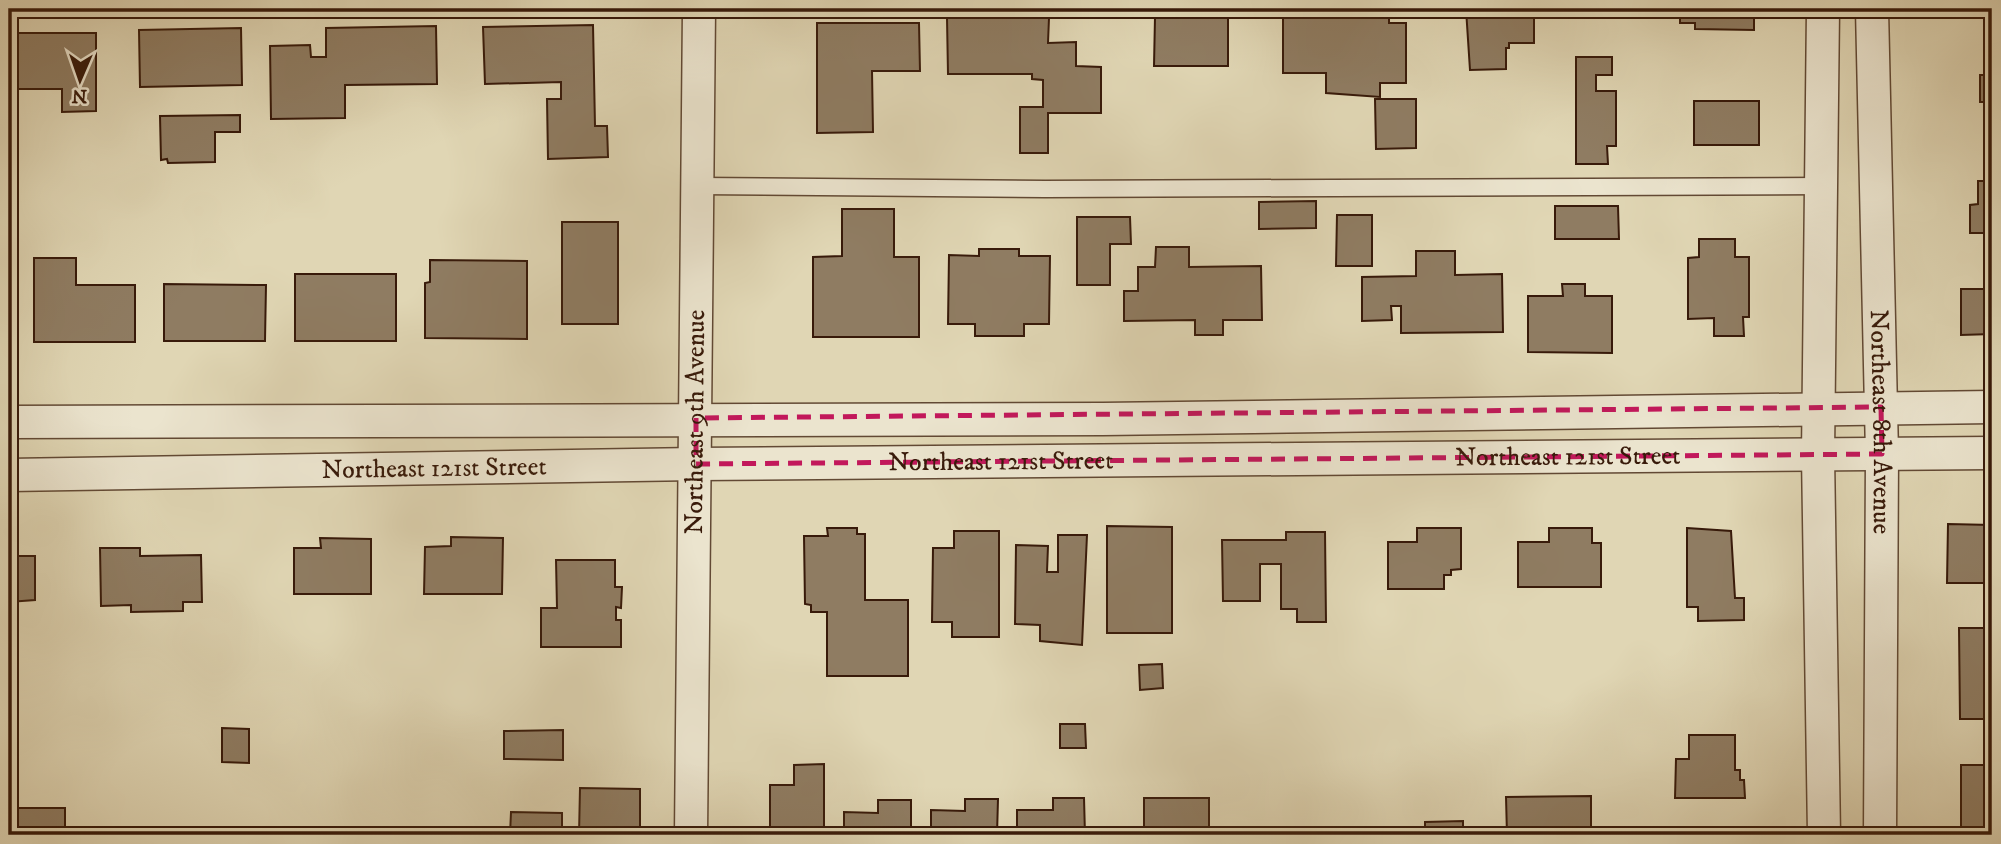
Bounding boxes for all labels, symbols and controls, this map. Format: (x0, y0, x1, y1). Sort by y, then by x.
north arrow (46, 46, 116, 116)
text: N (71, 84, 88, 107)
street label: Northeast 9th Avenue (677, 309, 713, 535)
street label: Northeast 8th Avenue (1862, 309, 1899, 534)
street label: Northeast 121st Street (1455, 439, 1681, 474)
street label: Northeast 121st Street (888, 444, 1114, 479)
street label: Northeast 121st Street (321, 450, 547, 486)

